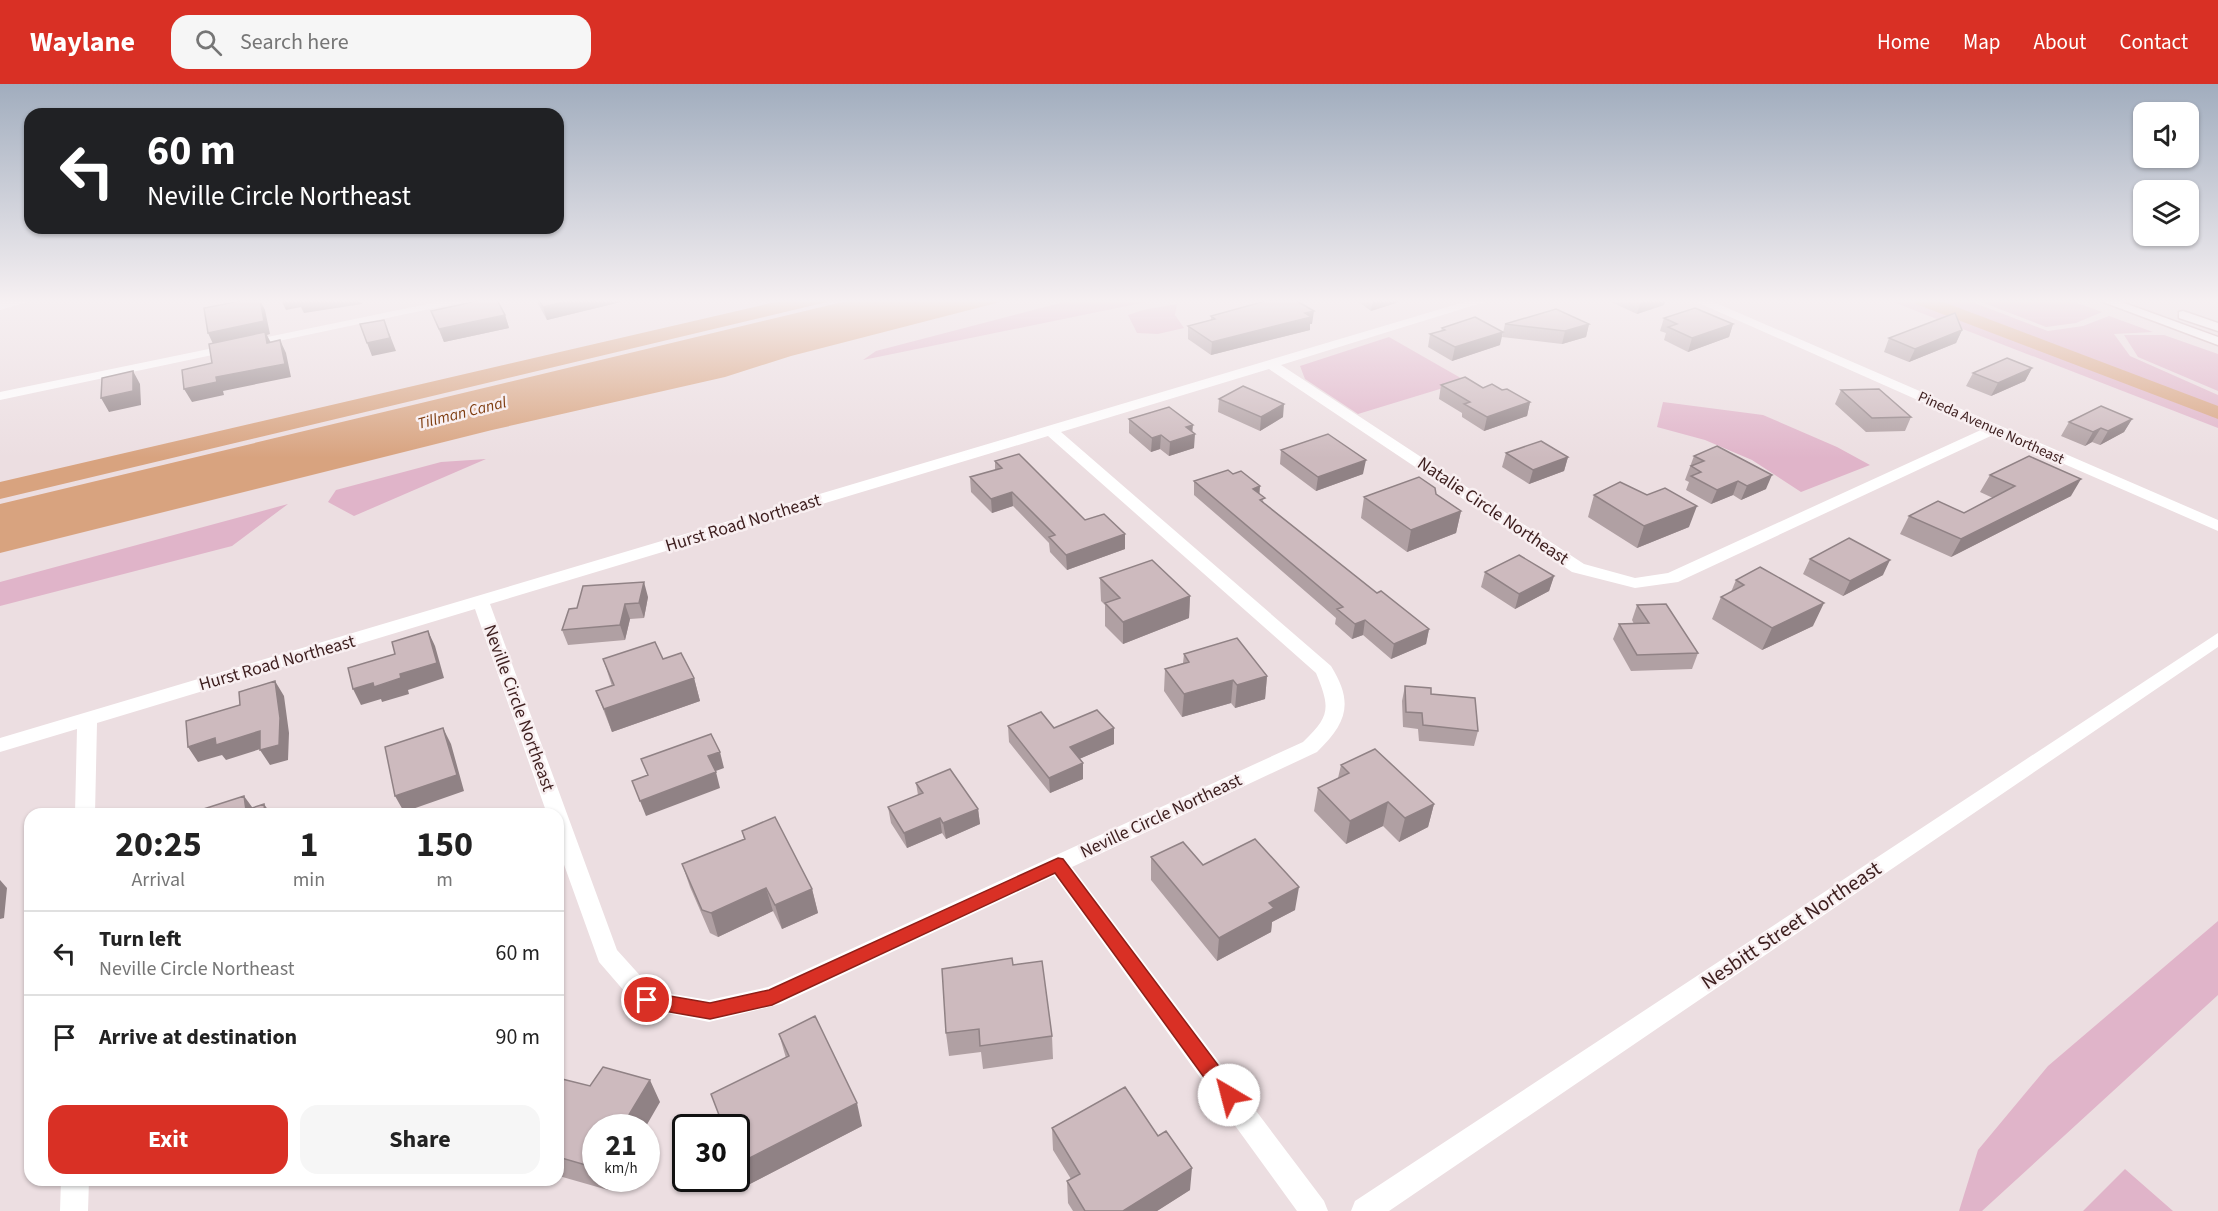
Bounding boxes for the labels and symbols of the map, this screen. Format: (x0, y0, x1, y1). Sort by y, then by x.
street label: Pineda Avenue Northeast (1915, 386, 2067, 470)
water label: Tillman Canal (415, 391, 509, 435)
street label: Natalie Circle Northeast (1412, 451, 1574, 571)
street label: Hurst Road Northeast (662, 487, 824, 559)
street label: Neville Circle Northeast (477, 621, 561, 795)
street label: Hurst Road Northeast (196, 629, 358, 697)
street label: Neville Circle Northeast (1076, 768, 1246, 864)
street label: Nesbitt Street Northeast (1695, 853, 1887, 997)
pin (621, 974, 672, 1025)
position arrow (1197, 1063, 1261, 1127)
speed limit sign: 30 (672, 1114, 750, 1192)

